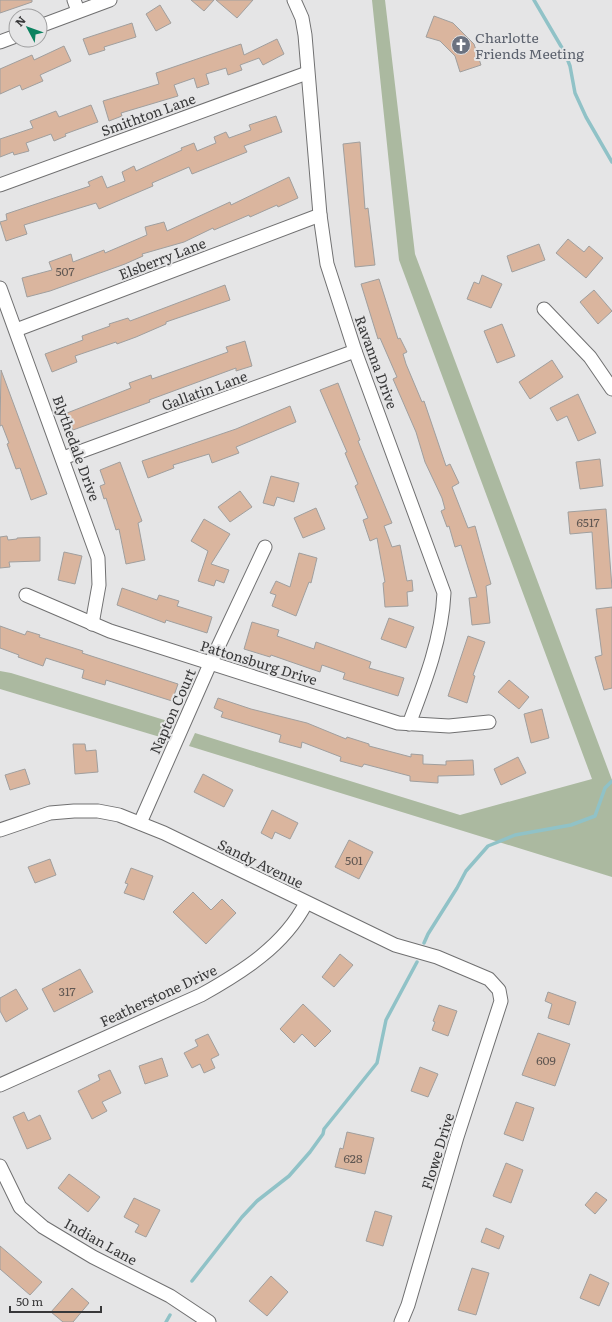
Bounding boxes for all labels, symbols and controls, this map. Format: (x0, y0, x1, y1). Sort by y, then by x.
north arrow (8, 8, 48, 48)
text: N (11, 12, 29, 30)
place label: Charlotte Friends Meeting (475, 27, 584, 63)
church icon: Charlotte Friends Meeting (450, 34, 472, 56)
street label: Smithton Lane (98, 88, 198, 140)
street label: Elsberry Lane (115, 232, 209, 284)
house number: 507 (55, 262, 75, 280)
street label: Ravanna Drive (351, 313, 403, 411)
street label: Gallatin Lane (158, 365, 250, 415)
street label: Blythedale Drive (49, 392, 105, 504)
house number: 6517 (576, 513, 600, 531)
street label: Pattonsburg Drive (198, 635, 320, 689)
street label: Napton Court (144, 665, 200, 757)
street label: Sandy Avenue (215, 834, 307, 892)
house number: 501 (345, 851, 363, 869)
street label: Featherstone Drive (96, 959, 220, 1031)
house number: 317 (58, 982, 76, 1000)
house number: 609 (536, 1051, 556, 1069)
street label: Flowe Drive (416, 1110, 458, 1192)
house number: 628 (343, 1149, 363, 1167)
street label: Indian Lane (61, 1213, 141, 1269)
scale bar (10, 1288, 101, 1314)
text: 50 m (16, 1292, 43, 1310)

